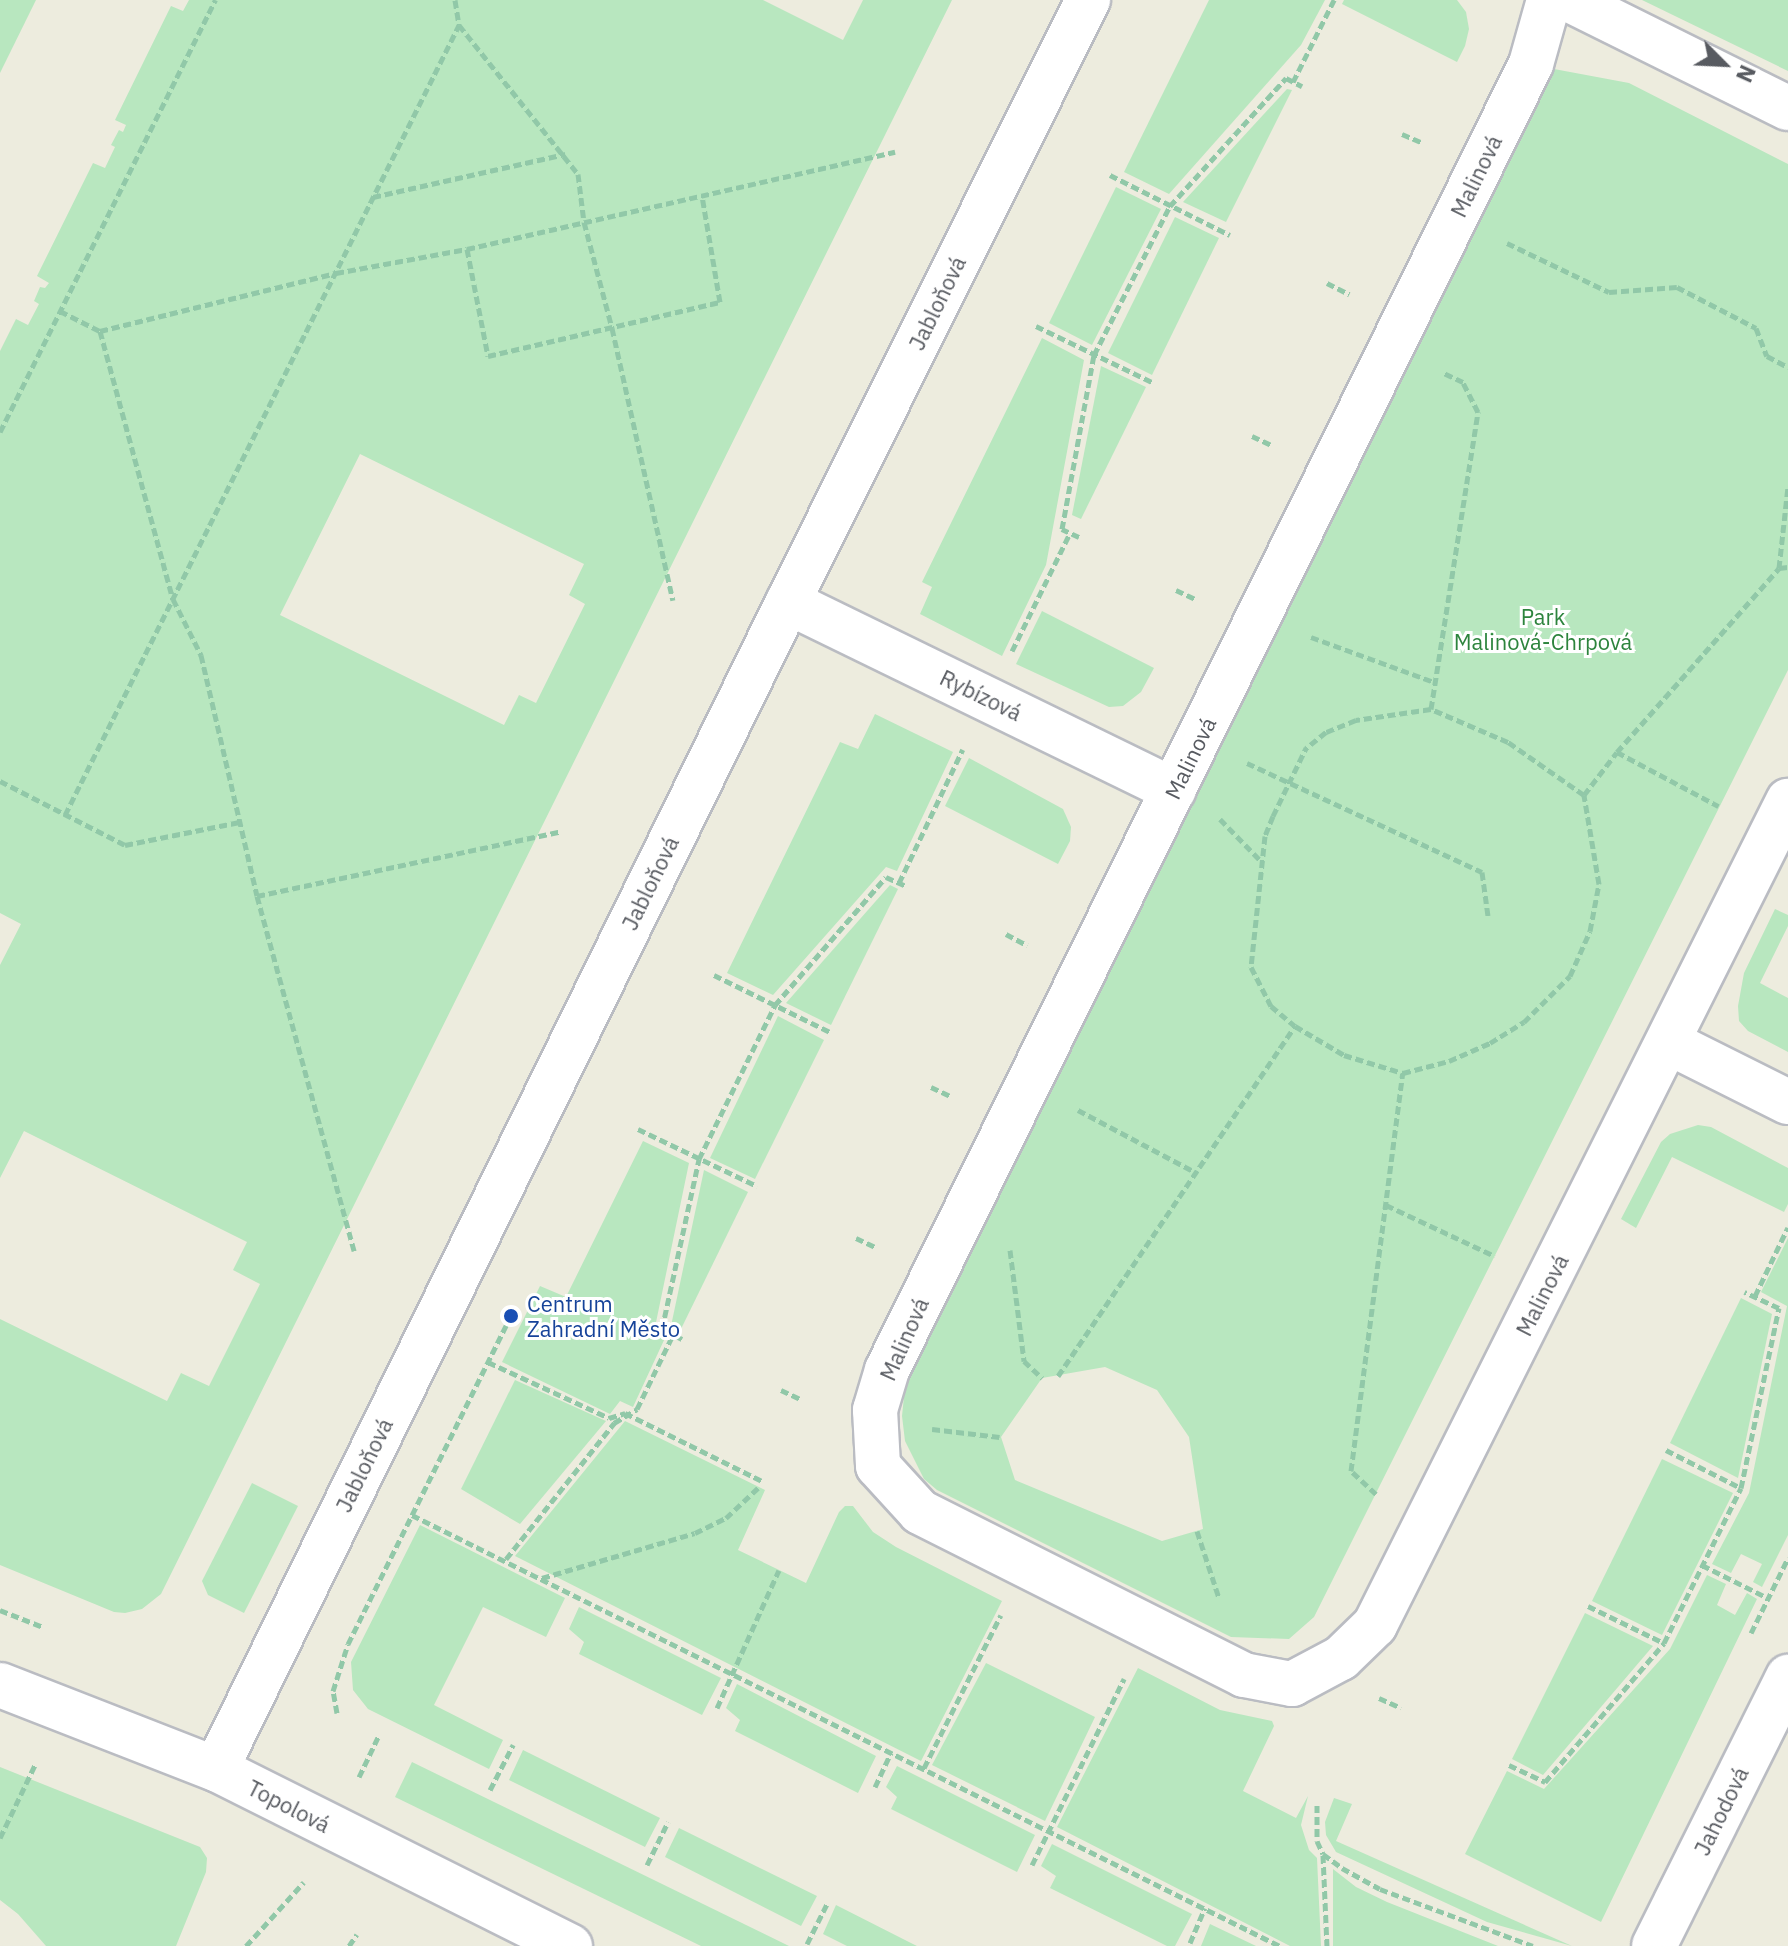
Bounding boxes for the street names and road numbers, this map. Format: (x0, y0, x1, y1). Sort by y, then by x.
street label: Malinová (1445, 131, 1507, 221)
street label: Jabloňová (903, 252, 971, 354)
street label: Rybízová (936, 664, 1026, 726)
street label: Malinová (1159, 713, 1221, 803)
street label: Jabloňová (616, 832, 684, 934)
street label: Malinová (1510, 1250, 1574, 1340)
street label: Malinová (874, 1293, 934, 1385)
street label: Jabloňová (330, 1414, 398, 1516)
street label: Jahodová (1688, 1762, 1754, 1860)
street label: Topolová (243, 1774, 335, 1838)

